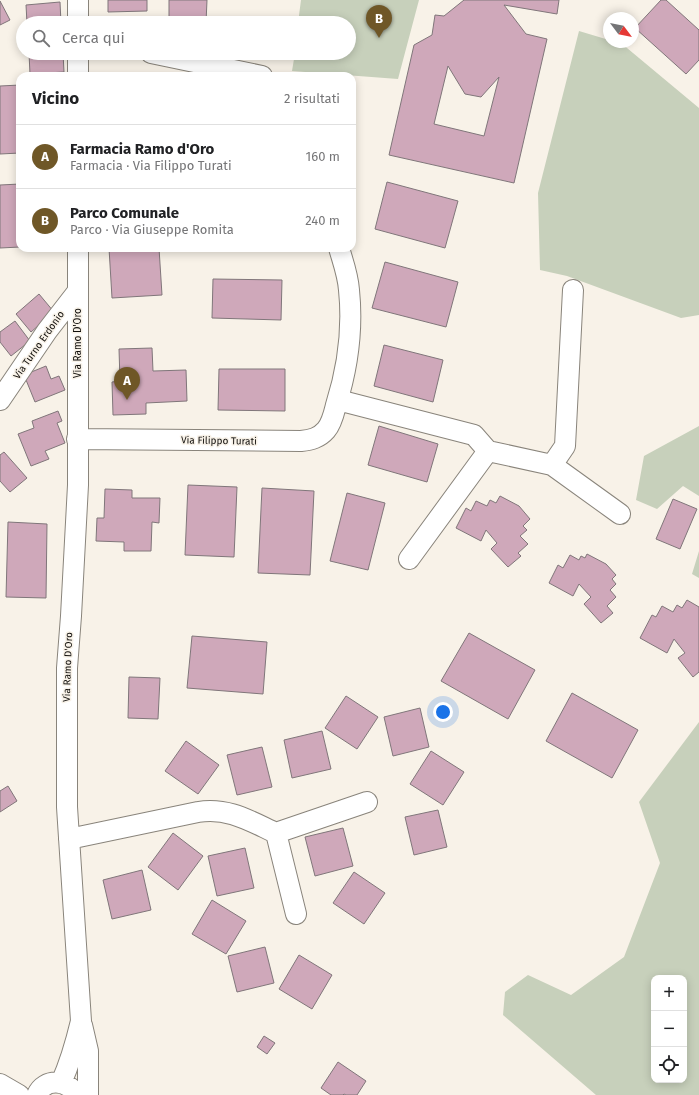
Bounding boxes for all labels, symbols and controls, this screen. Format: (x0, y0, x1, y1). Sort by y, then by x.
pin: B (366, 5, 392, 38)
north arrow (603, 12, 639, 48)
search box (16, 16, 356, 60)
icon: search (30, 27, 52, 49)
text: Cerca qui (62, 29, 125, 47)
text: Vicino (32, 88, 79, 109)
text: 2 risultati (284, 91, 340, 106)
text: Farmacia Ramo d'Oro (70, 140, 214, 158)
text: A (41, 149, 49, 164)
text: 160 m (306, 149, 340, 164)
text: Farmacia · Via Filippo Turati (70, 158, 232, 173)
text: Parco Comunale (70, 204, 179, 222)
text: B (41, 213, 49, 228)
text: 240 m (305, 213, 340, 228)
text: Parco · Via Giuseppe Romita (70, 222, 234, 237)
street label: Via Turno Erdonio (11, 308, 67, 381)
street label: Via Ramo D'Oro (72, 308, 84, 378)
pin: A (114, 367, 140, 400)
street label: Via Filippo Turati (181, 434, 257, 448)
street label: Via Ramo D'Oro (61, 632, 75, 702)
your location (433, 702, 453, 722)
map controls (651, 975, 687, 1083)
button: + (651, 975, 687, 1011)
button: − (651, 1011, 687, 1047)
button: locate (651, 1047, 687, 1083)

